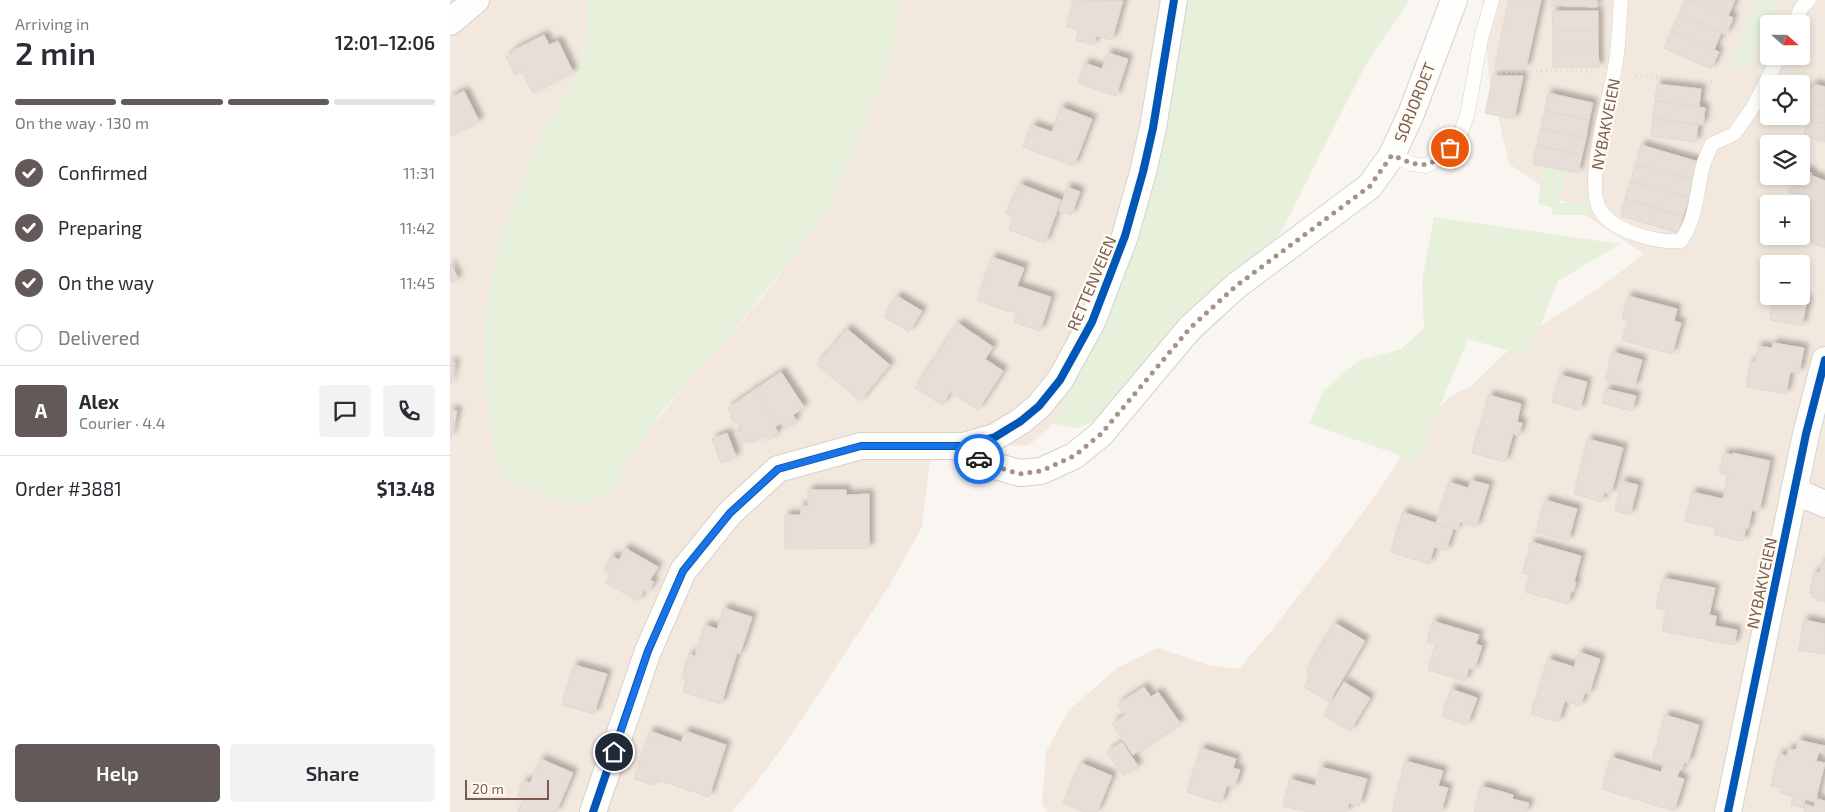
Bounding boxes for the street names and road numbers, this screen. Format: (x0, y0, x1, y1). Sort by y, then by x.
street label: SØRJORDET (1389, 59, 1439, 145)
street label: NYBAKVEIEN (1587, 77, 1623, 171)
street label: RETTENVEIEN (1063, 233, 1119, 333)
street label: NYBAKVEIEN (1742, 536, 1780, 630)

